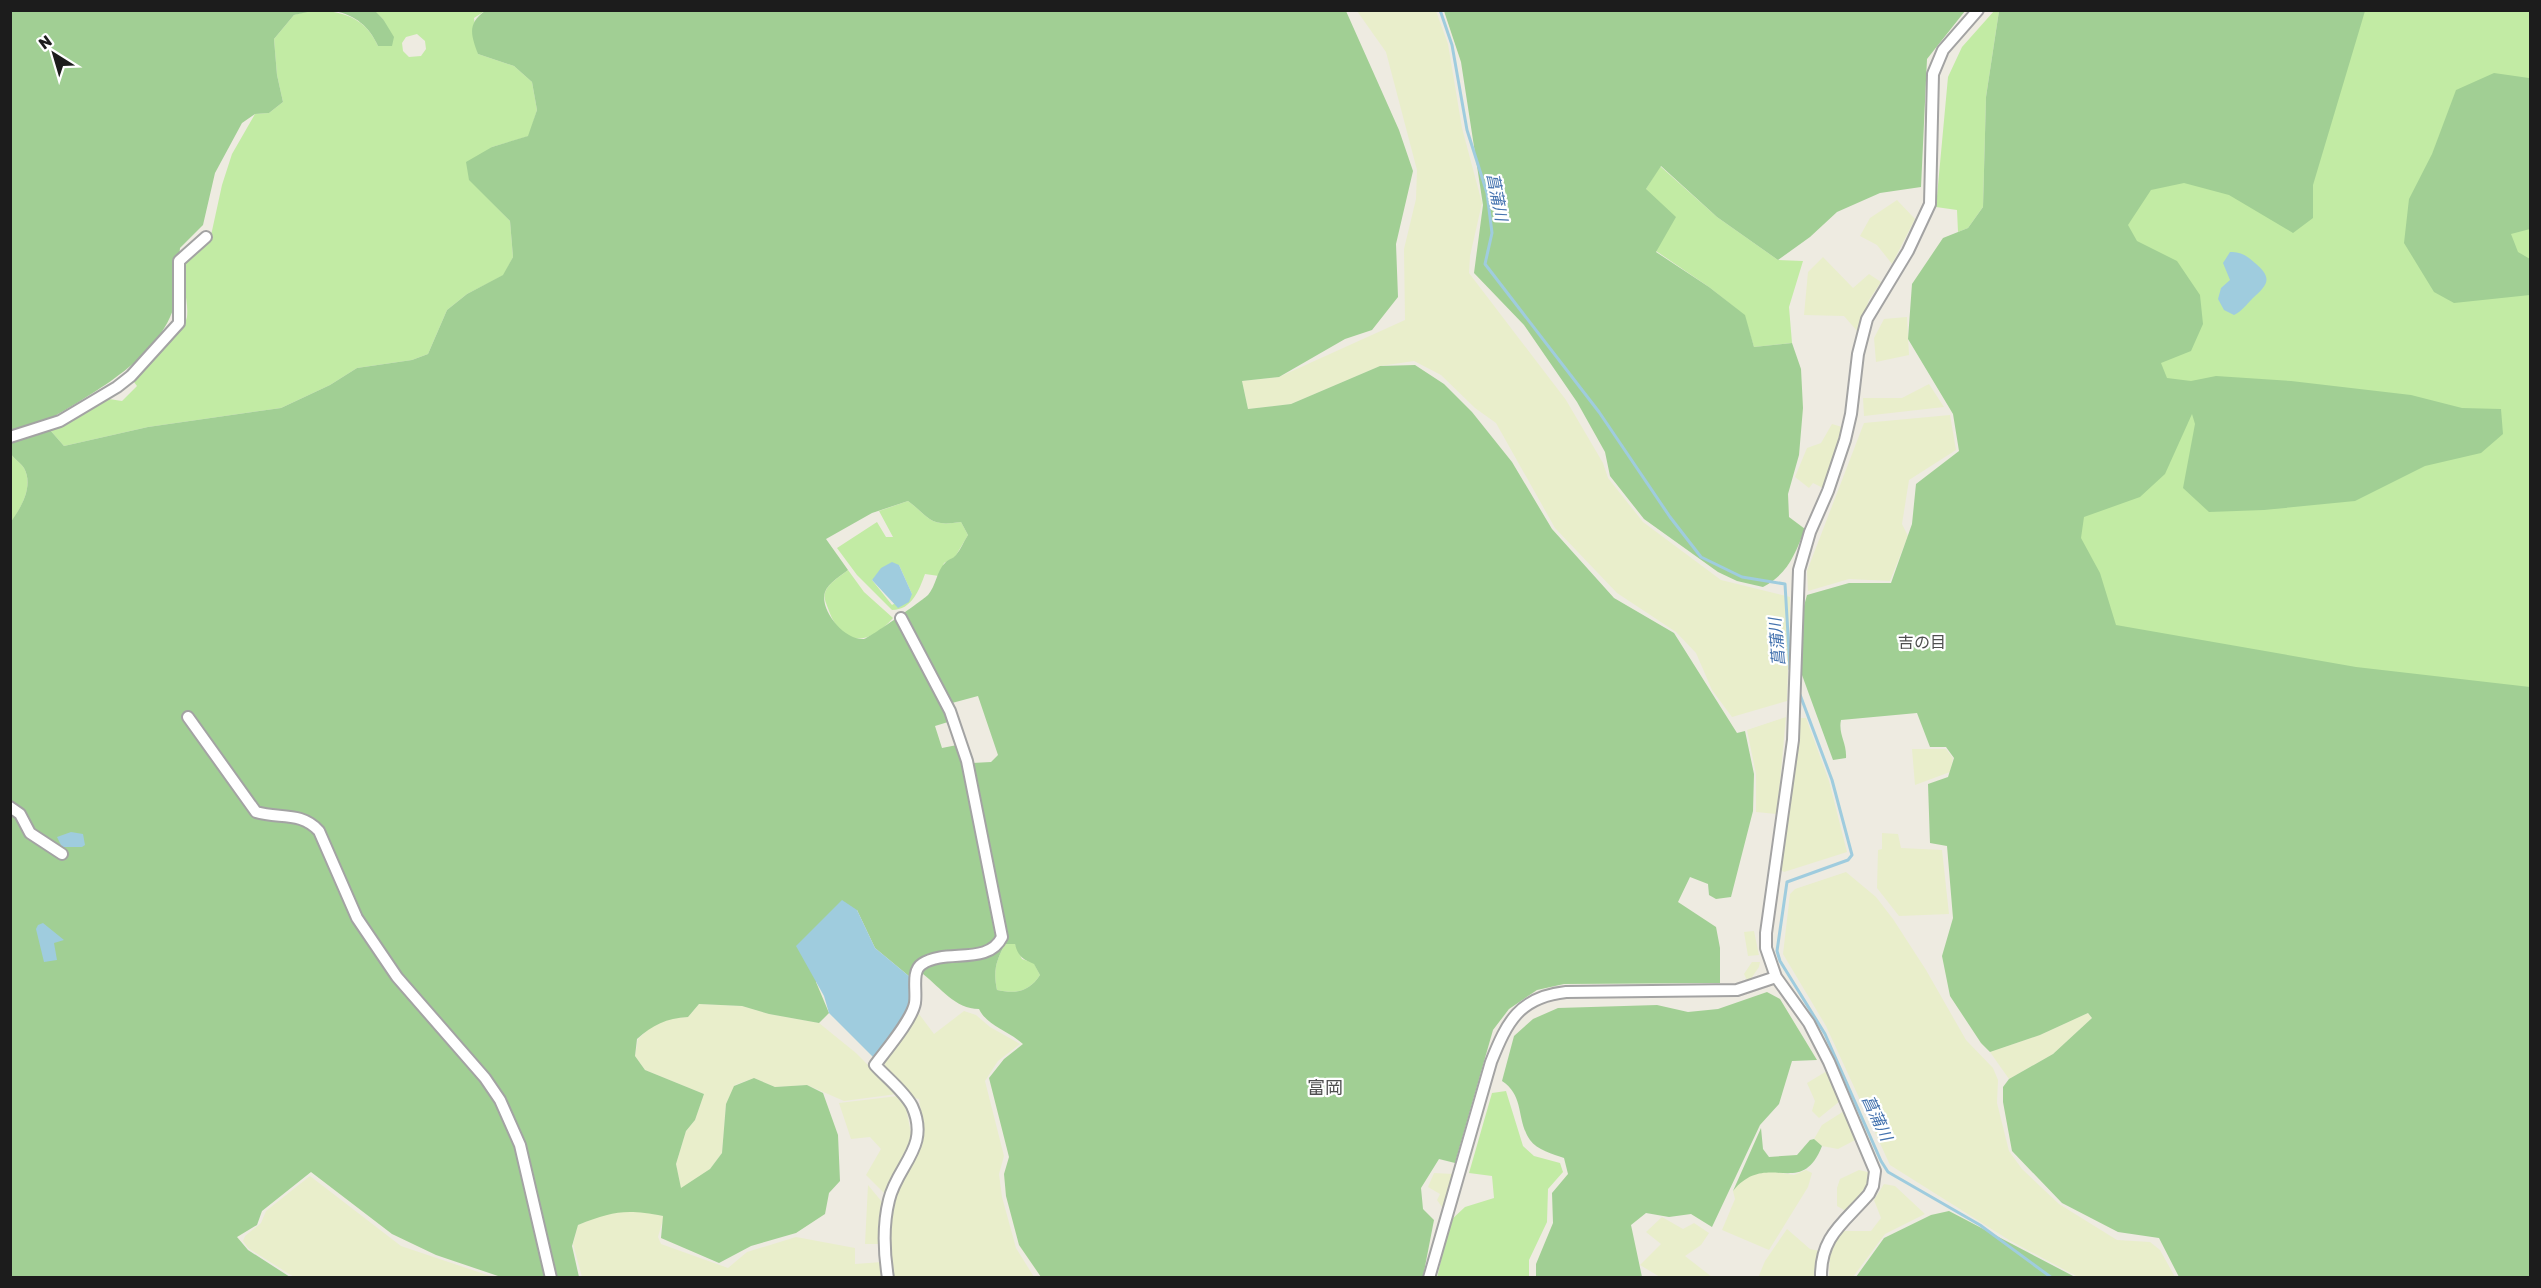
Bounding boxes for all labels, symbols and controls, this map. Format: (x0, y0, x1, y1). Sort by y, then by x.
north arrow (24, 24, 84, 84)
text: N (35, 31, 56, 53)
water label: 菖蒲川 (1483, 172, 1511, 224)
water label: 菖蒲川 (1765, 615, 1789, 667)
district label: 吉の目 (1898, 633, 1946, 652)
district label: 富岡 (1307, 1077, 1343, 1099)
water label: 菖蒲川 (1858, 1092, 1897, 1146)

